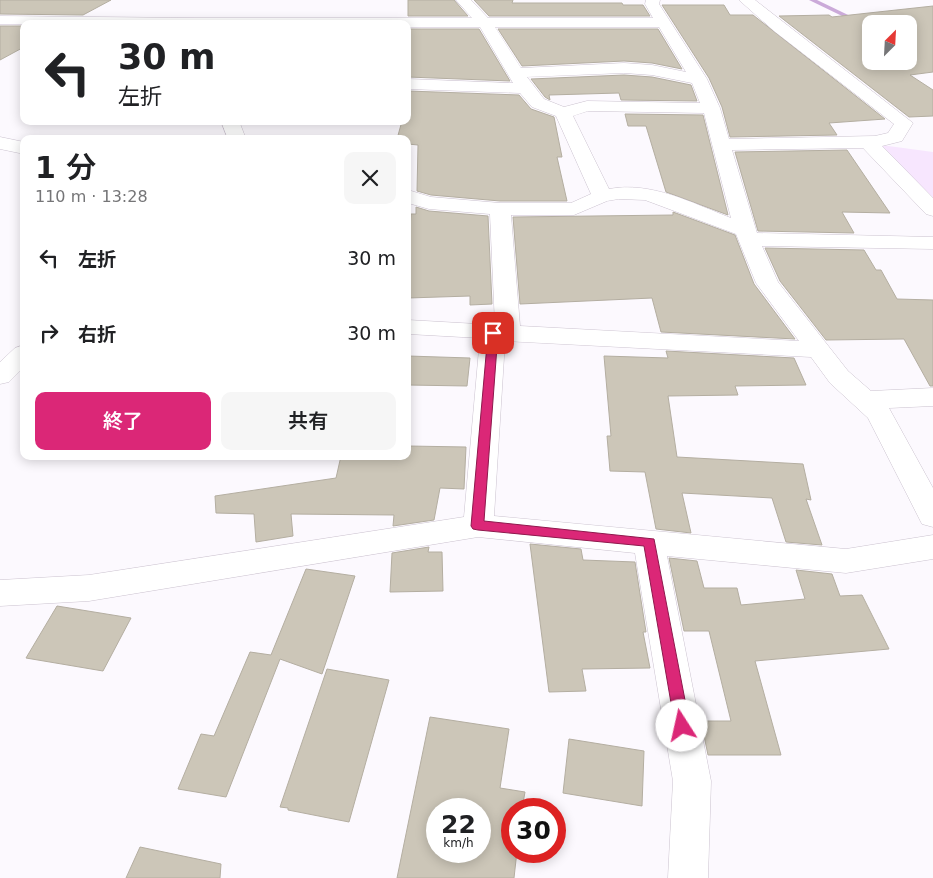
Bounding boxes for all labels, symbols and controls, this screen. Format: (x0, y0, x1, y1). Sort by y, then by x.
north arrow (862, 15, 918, 70)
map controls (862, 15, 917, 70)
text: 30 m (118, 37, 215, 77)
icon: left (35, 40, 100, 105)
text: 左折 (118, 84, 162, 109)
text: 1 分 (35, 150, 96, 185)
button: close (344, 152, 396, 204)
text: 110 m · 13:28 (35, 187, 148, 206)
icon: left (35, 244, 63, 272)
text: 30 m (347, 247, 396, 269)
text: 左折 (78, 248, 116, 270)
pin (472, 312, 514, 354)
icon: right (35, 319, 63, 347)
icon: arrive (479, 319, 507, 347)
text: 30 m (347, 322, 396, 344)
text: 右折 (78, 323, 116, 345)
button: 終了 (35, 392, 211, 450)
button: 共有 (221, 392, 396, 450)
position arrow (655, 699, 707, 751)
speed limit sign: 30 (501, 798, 566, 863)
text: 22 (441, 810, 476, 839)
text: km/h (443, 836, 474, 850)

